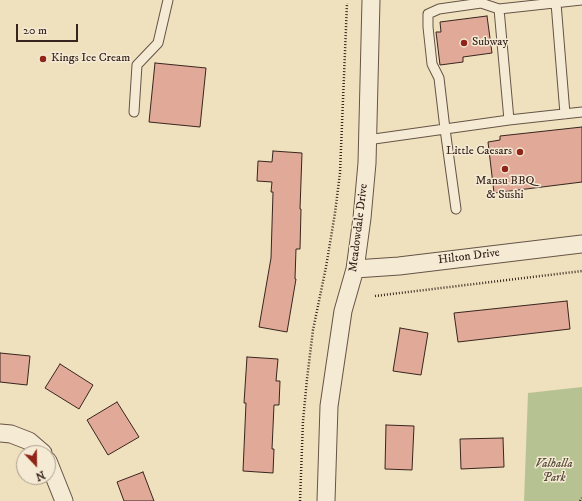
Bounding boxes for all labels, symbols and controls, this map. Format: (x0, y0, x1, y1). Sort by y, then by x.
scale bar (18, 16, 80, 42)
text: 20 m (23, 23, 47, 38)
place label: Subway (472, 36, 508, 50)
marker: Subway (459, 38, 469, 48)
place label: Kings Ice Cream (51, 52, 130, 66)
marker: Kings Ice Cream (38, 54, 48, 64)
place label: Little Caesars (446, 145, 512, 159)
marker: Little Caesars (515, 147, 525, 157)
marker: Mansu BBQ & Sushi (500, 164, 510, 174)
place label: Mansu BBQ & Sushi (476, 175, 534, 203)
street label: Meadowdale Drive (346, 183, 372, 273)
street label: Hilton Drive (437, 246, 501, 268)
north arrow (16, 445, 56, 485)
park label: Valhalla Park (535, 458, 573, 486)
text: N (33, 467, 47, 483)

